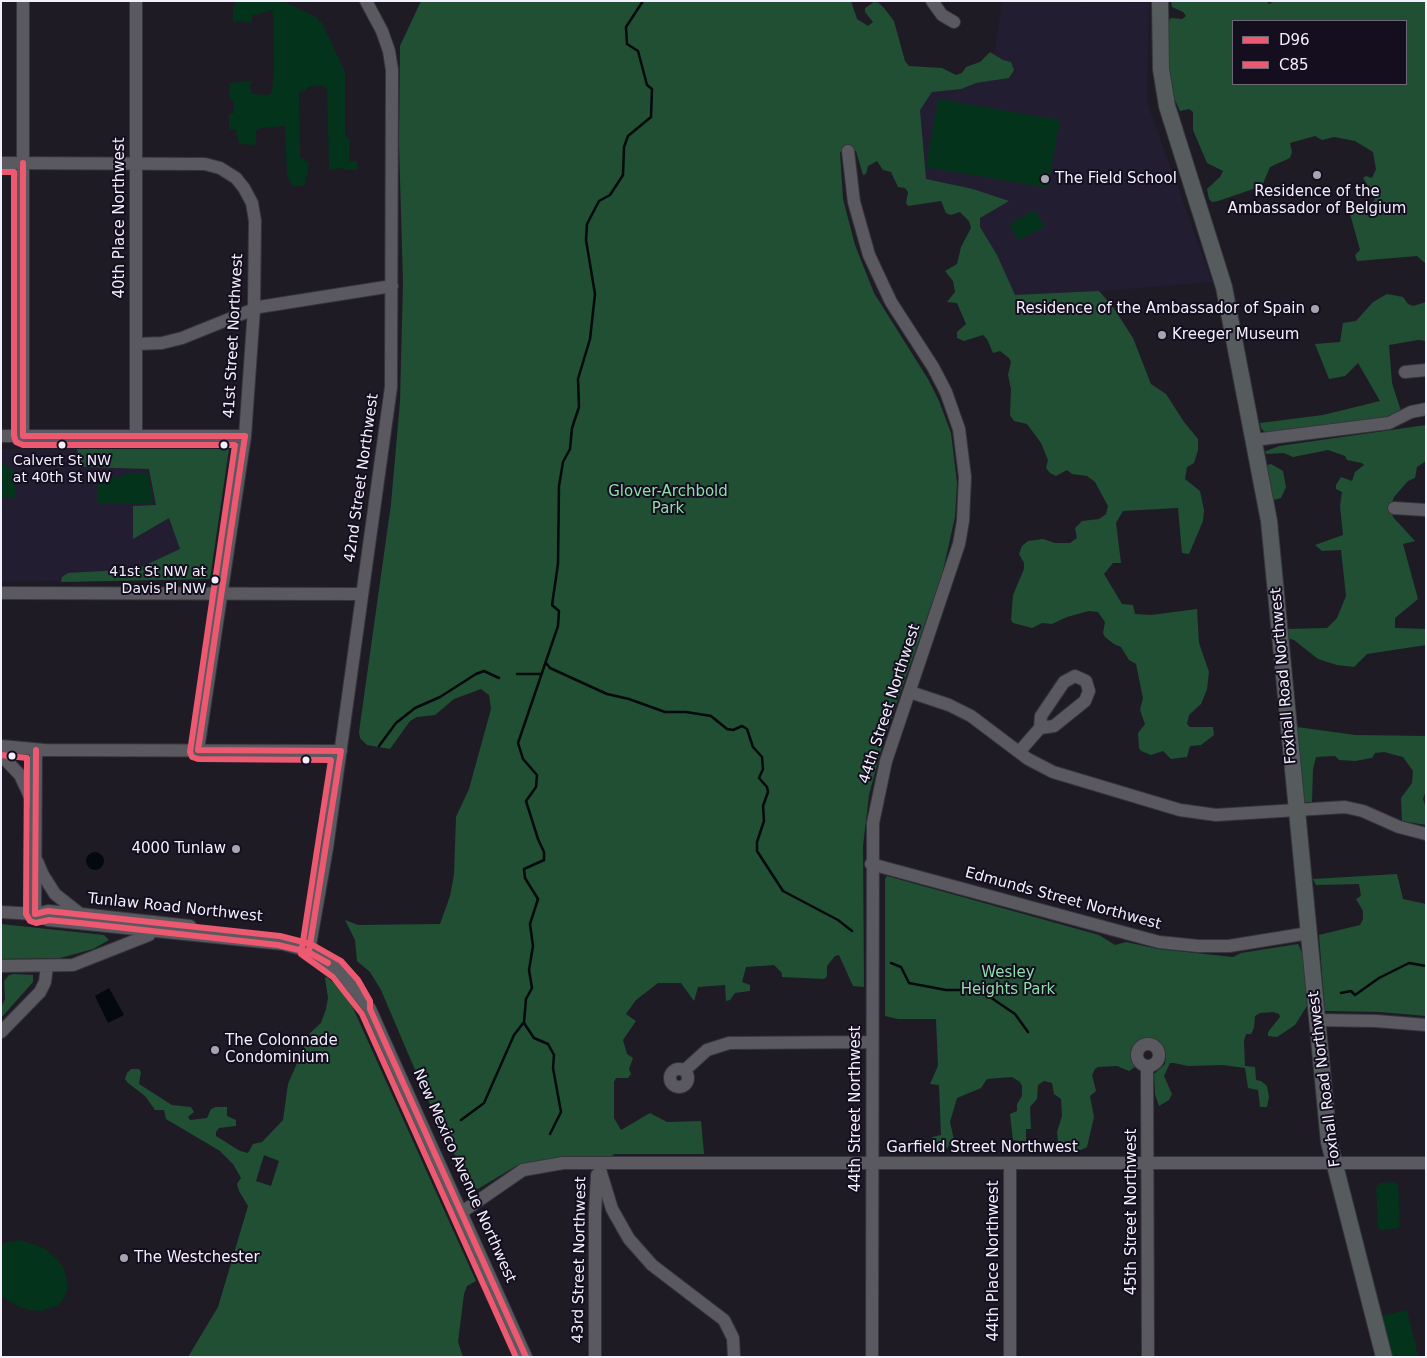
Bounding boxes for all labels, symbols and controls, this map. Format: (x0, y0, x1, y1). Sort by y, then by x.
legend (1232, 20, 1407, 85)
text: D96 (1279, 31, 1310, 49)
text: C85 (1279, 56, 1309, 74)
street label: 40th Place Northwest (111, 137, 129, 299)
marker: Residence of the Ambassador of Belgium (1311, 169, 1323, 181)
place label: The Field School (1055, 170, 1177, 188)
marker: The Field School (1039, 173, 1051, 185)
place label: Residence of the Ambassador of Belgium (1228, 183, 1406, 218)
street label: 41st Street Northwest (221, 253, 247, 419)
place label: Residence of the Ambassador of Spain (1016, 300, 1305, 318)
marker: Residence of the Ambassador of Spain (1309, 303, 1321, 315)
place label: Kreeger Museum (1172, 326, 1299, 344)
marker: Kreeger Museum (1156, 329, 1168, 341)
street label: 42nd Street Northwest (341, 392, 383, 564)
marker: Calvert St NW at 40th St NW (57, 440, 67, 450)
unlabelled marker (219, 440, 229, 450)
place label: Calvert St NW at 40th St NW (13, 453, 111, 486)
park label: Glover-Archbold Park (608, 483, 728, 518)
place label: 41st St NW at Davis Pl NW (109, 564, 206, 596)
marker: 41st St NW at Davis Pl NW (210, 575, 220, 585)
street label: Foxhall Road Northwest (1267, 587, 1301, 765)
street label: 44th Street Northwest (856, 622, 924, 786)
unlabelled marker (7, 751, 17, 761)
unlabelled marker (301, 755, 311, 765)
place label: 4000 Tunlaw (132, 840, 226, 858)
marker: 4000 Tunlaw (230, 843, 242, 855)
street label: Edmunds Street Northwest (963, 864, 1163, 934)
street label: Tunlaw Road Northwest (87, 890, 263, 926)
park label: Wesley Heights Park (961, 964, 1055, 999)
street label: Foxhall Road Northwest (1305, 990, 1345, 1168)
street label: 44th Street Northwest (847, 1026, 865, 1192)
place label: The Colonnade Condominium (225, 1032, 338, 1067)
marker: The Colonnade Condominium (209, 1044, 221, 1056)
street label: New Mexico Avenue Northwest (409, 1066, 519, 1286)
street label: 45th Street Northwest (1123, 1129, 1141, 1295)
street label: Garfield Street Northwest (886, 1139, 1078, 1157)
street label: 43rd Street Northwest (570, 1176, 590, 1344)
street label: 44th Place Northwest (985, 1180, 1003, 1342)
place label: The Westchester (134, 1249, 260, 1267)
marker: The Westchester (118, 1252, 130, 1264)

